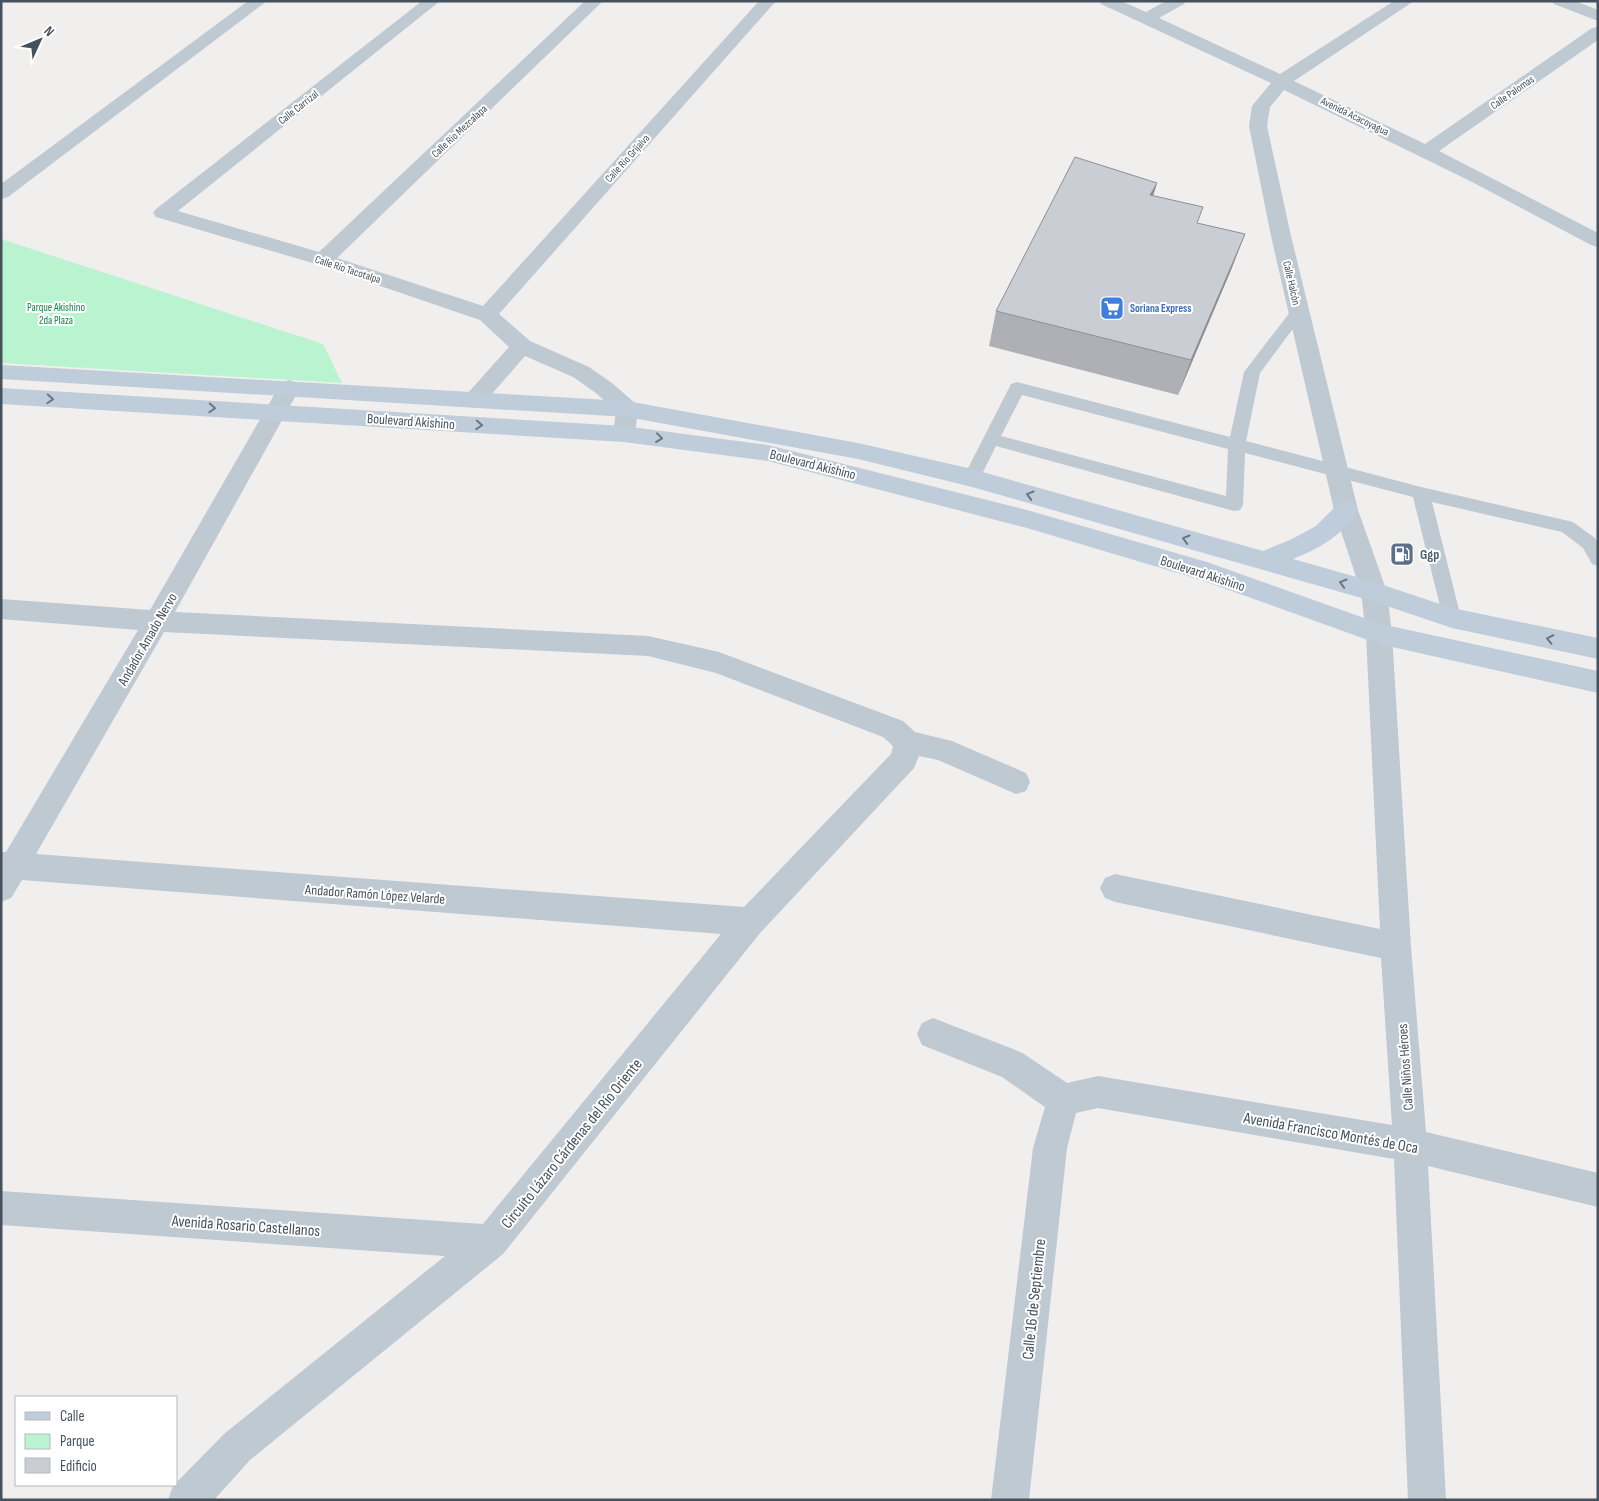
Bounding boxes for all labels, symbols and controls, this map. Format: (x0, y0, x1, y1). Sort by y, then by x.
north arrow (15, 15, 65, 65)
text: N (40, 23, 58, 40)
street label: Calle Palomas (1488, 73, 1537, 112)
street label: Calle Carrizal (276, 88, 321, 127)
street label: Avenida Acacoyagua (1318, 94, 1391, 139)
street label: Calle Río Mezcalapa (429, 102, 490, 160)
street label: Calle Río Grijalva (602, 132, 652, 185)
street label: Calle Río Tacotalpa (313, 253, 382, 286)
street label: Calle Halcón (1280, 260, 1303, 307)
supermarket icon: Soriana Express (1099, 295, 1125, 321)
park label: Parque Akishino 2da Plaza (27, 301, 85, 327)
place label: Soriana Express (1130, 302, 1191, 315)
one-way arrow (46, 394, 54, 405)
one-way arrow (208, 403, 216, 414)
street label: Boulevard Akishino (366, 410, 456, 433)
one-way arrow (475, 420, 483, 431)
one-way arrow (655, 432, 663, 443)
street label: Boulevard Akishino (768, 446, 858, 483)
one-way arrow (1026, 490, 1035, 500)
one-way arrow (1182, 534, 1191, 545)
fuel station icon: Ggp (1389, 541, 1415, 567)
place label: Ggp (1420, 546, 1439, 563)
street label: Boulevard Akishino (1158, 552, 1248, 595)
one-way arrow (1339, 579, 1347, 589)
street label: Andador Amado Nervo (114, 590, 181, 689)
one-way arrow (1546, 634, 1554, 645)
street label: Andador Ramón López Velarde (303, 881, 446, 908)
street label: Calle Niños Héroes (1394, 1023, 1417, 1111)
street label: Circuito Lázaro Cárdenas del Río Oriente (498, 1055, 647, 1233)
street label: Avenida Francisco Montés de Oca (1241, 1109, 1419, 1158)
street label: Avenida Rosario Castellanos (170, 1212, 321, 1241)
street label: Calle 16 de Septiembre (1019, 1238, 1050, 1360)
legend (15, 1396, 178, 1486)
text: Calle (60, 1407, 84, 1426)
text: Parque (60, 1432, 95, 1451)
text: Edificio (60, 1457, 97, 1476)

